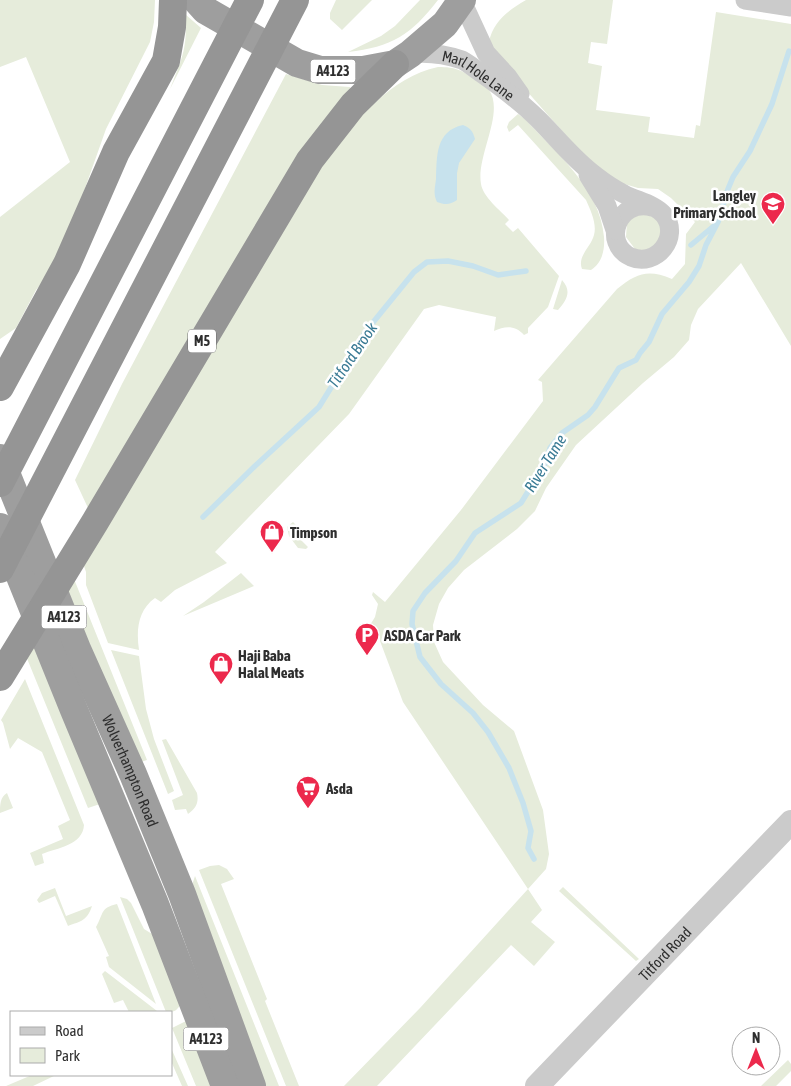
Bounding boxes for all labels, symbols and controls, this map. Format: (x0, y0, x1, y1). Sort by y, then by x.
street label: Marl Hole Lane (441, 47, 518, 103)
road number: A4123 (310, 59, 356, 82)
place label: Langley Primary School (673, 187, 757, 221)
school or university icon: Langley Primary School (760, 191, 786, 225)
water label: Titford Brook (324, 318, 381, 391)
road number: M5 (188, 330, 216, 352)
water label: River Tame (520, 431, 570, 495)
shop icon: Timpson (259, 519, 285, 553)
place label: Timpson (290, 524, 337, 541)
road number: A4123 (42, 606, 86, 628)
parking icon: ASDA Car Park (354, 622, 380, 656)
place label: ASDA Car Park (383, 627, 461, 644)
place label: Haji Baba Halal Meats (238, 647, 305, 681)
shop icon: Haji Baba Halal Meats (208, 651, 234, 685)
street label: Wolverhampton Road (99, 712, 162, 829)
supermarket icon: Asda (295, 775, 321, 809)
place label: Asda (325, 780, 353, 797)
street label: Titford Road (635, 923, 694, 984)
legend (10, 1011, 172, 1076)
text: Road (55, 1022, 84, 1039)
north arrow (731, 1026, 781, 1076)
road number: A4123 (184, 1028, 228, 1050)
text: N (752, 1030, 760, 1046)
text: Park (55, 1047, 80, 1064)

